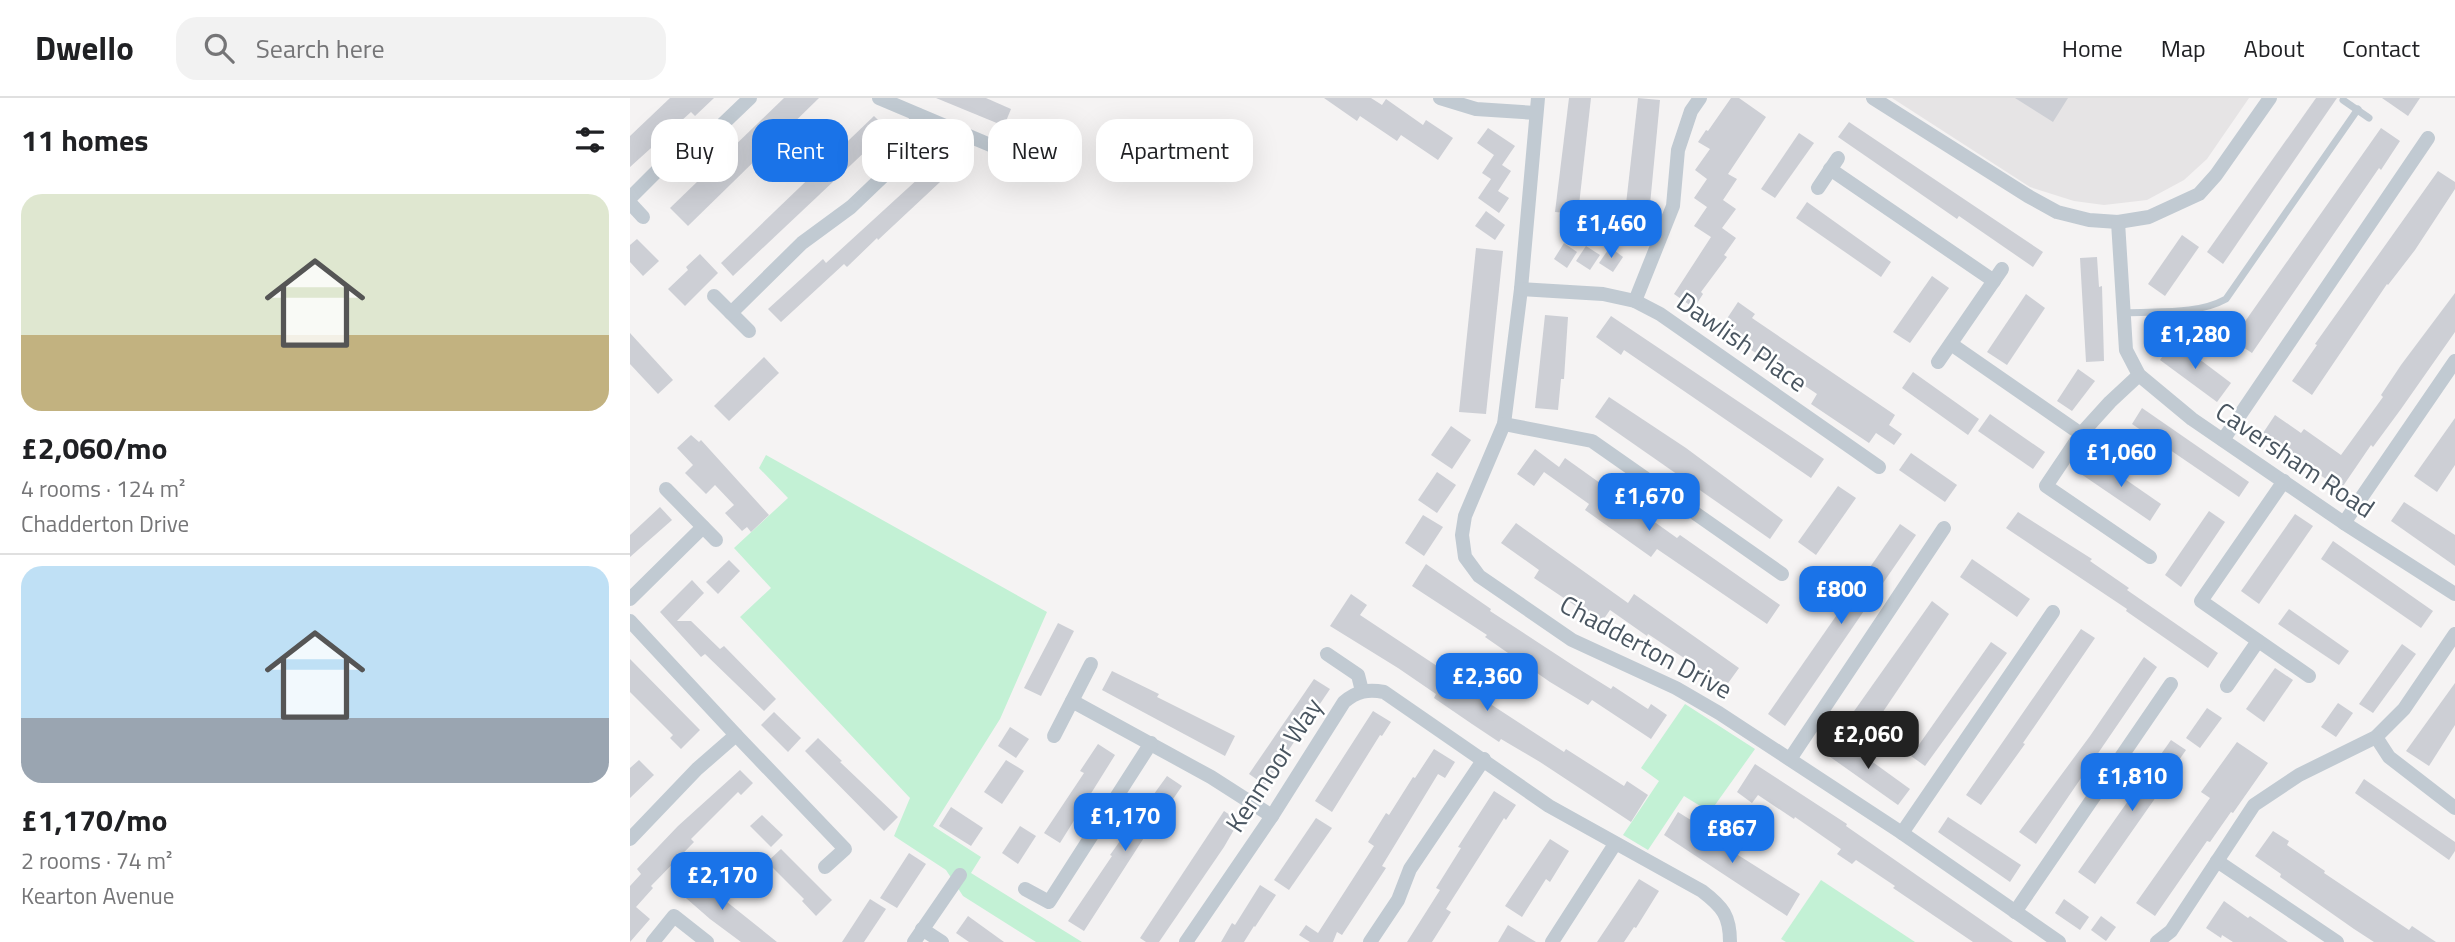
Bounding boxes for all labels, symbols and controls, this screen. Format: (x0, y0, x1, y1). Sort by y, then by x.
search box (176, 17, 666, 80)
text: Dwello (35, 23, 134, 73)
icon: search (200, 29, 238, 67)
text: Search here (256, 29, 385, 68)
text: Home (2062, 30, 2123, 66)
text: Map (2161, 30, 2206, 66)
text: About (2244, 30, 2304, 66)
text: Contact (2342, 30, 2420, 66)
text: 11 homes (21, 117, 148, 163)
chip: Buy (651, 119, 738, 182)
chip: Rent (752, 119, 848, 182)
chip: Filters (862, 119, 974, 182)
chip: New (988, 119, 1082, 182)
chip: Apartment (1096, 119, 1253, 182)
icon: filters (571, 121, 609, 159)
pin: £1,460 (1554, 200, 1668, 260)
text: £1,460 (1576, 205, 1646, 240)
icon: home (252, 240, 378, 366)
street label: Dawlish Place (1669, 282, 1816, 401)
pin: £1,280 (2138, 312, 2252, 371)
text: £1,280 (2160, 316, 2230, 351)
street label: Caversham Road (2208, 392, 2383, 527)
text: £2,060/mo (21, 425, 167, 471)
pin: £1,060 (2064, 430, 2178, 489)
text: £1,060 (2086, 434, 2156, 469)
text: 4 rooms · 124 m² (21, 471, 185, 506)
pin: £1,670 (1592, 474, 1706, 533)
text: £1,670 (1614, 478, 1684, 513)
text: Chadderton Drive (21, 506, 189, 541)
pin: £800 (1800, 566, 1882, 626)
text: £800 (1815, 571, 1867, 606)
street label: Chadderton Drive (1553, 585, 1739, 708)
icon: home (252, 612, 378, 738)
pin: £2,360 (1430, 654, 1544, 713)
text: £2,360 (1452, 658, 1522, 693)
street label: Kenmoor Way (1215, 690, 1332, 840)
pin: £2,060 (1811, 712, 1925, 771)
text: £2,060 (1833, 716, 1903, 751)
pin: £1,810 (2075, 754, 2189, 813)
text: £1,810 (2097, 758, 2167, 793)
pin: £1,170 (1068, 794, 1182, 853)
text: £1,170/mo (21, 797, 167, 843)
text: £1,170 (1090, 798, 1160, 833)
pin: £867 (1691, 806, 1773, 865)
text: £867 (1706, 810, 1758, 845)
text: 2 rooms · 74 m² (21, 843, 172, 878)
pin: £2,170 (665, 852, 779, 912)
text: £2,170 (687, 857, 757, 892)
text: Kearton Avenue (21, 878, 174, 913)

